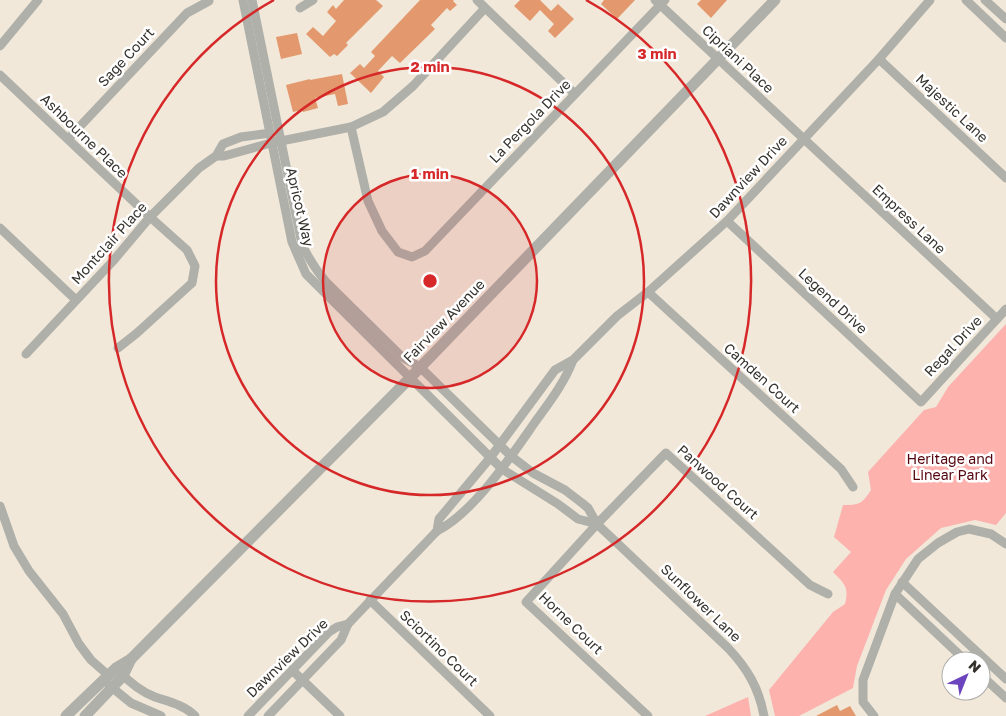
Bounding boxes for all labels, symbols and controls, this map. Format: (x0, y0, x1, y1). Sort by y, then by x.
street label: Cipriani Place (699, 21, 778, 96)
street label: Sage Court (94, 23, 157, 90)
text: 3 min (637, 44, 677, 62)
text: 2 min (410, 57, 450, 75)
street label: Majestic Lane (913, 70, 992, 145)
street label: La Pergola Drive (485, 75, 574, 166)
street label: Ashbourne Place (38, 90, 131, 181)
street label: Dawnview Drive (705, 132, 790, 221)
text: 1 min (411, 164, 449, 182)
street label: Apricot Way (283, 166, 318, 248)
street label: Empress Lane (869, 180, 950, 257)
street label: Montclair Place (67, 198, 150, 287)
street label: Legend Drive (795, 264, 871, 337)
centre of rings (421, 272, 439, 290)
street label: Fairview Avenue (400, 275, 488, 366)
street label: Regal Drive (920, 312, 985, 380)
street label: Camden Court (721, 339, 804, 416)
street label: Panwood Court (674, 441, 762, 522)
park label: Heritage and Linear Park (907, 450, 993, 483)
street label: Sunflower Lane (658, 560, 745, 645)
street label: Horne Court (536, 588, 607, 657)
street label: Sciortino Court (397, 606, 482, 689)
street label: Dawnview Drive (242, 615, 331, 701)
north arrow (941, 651, 991, 701)
text: N (966, 656, 985, 676)

